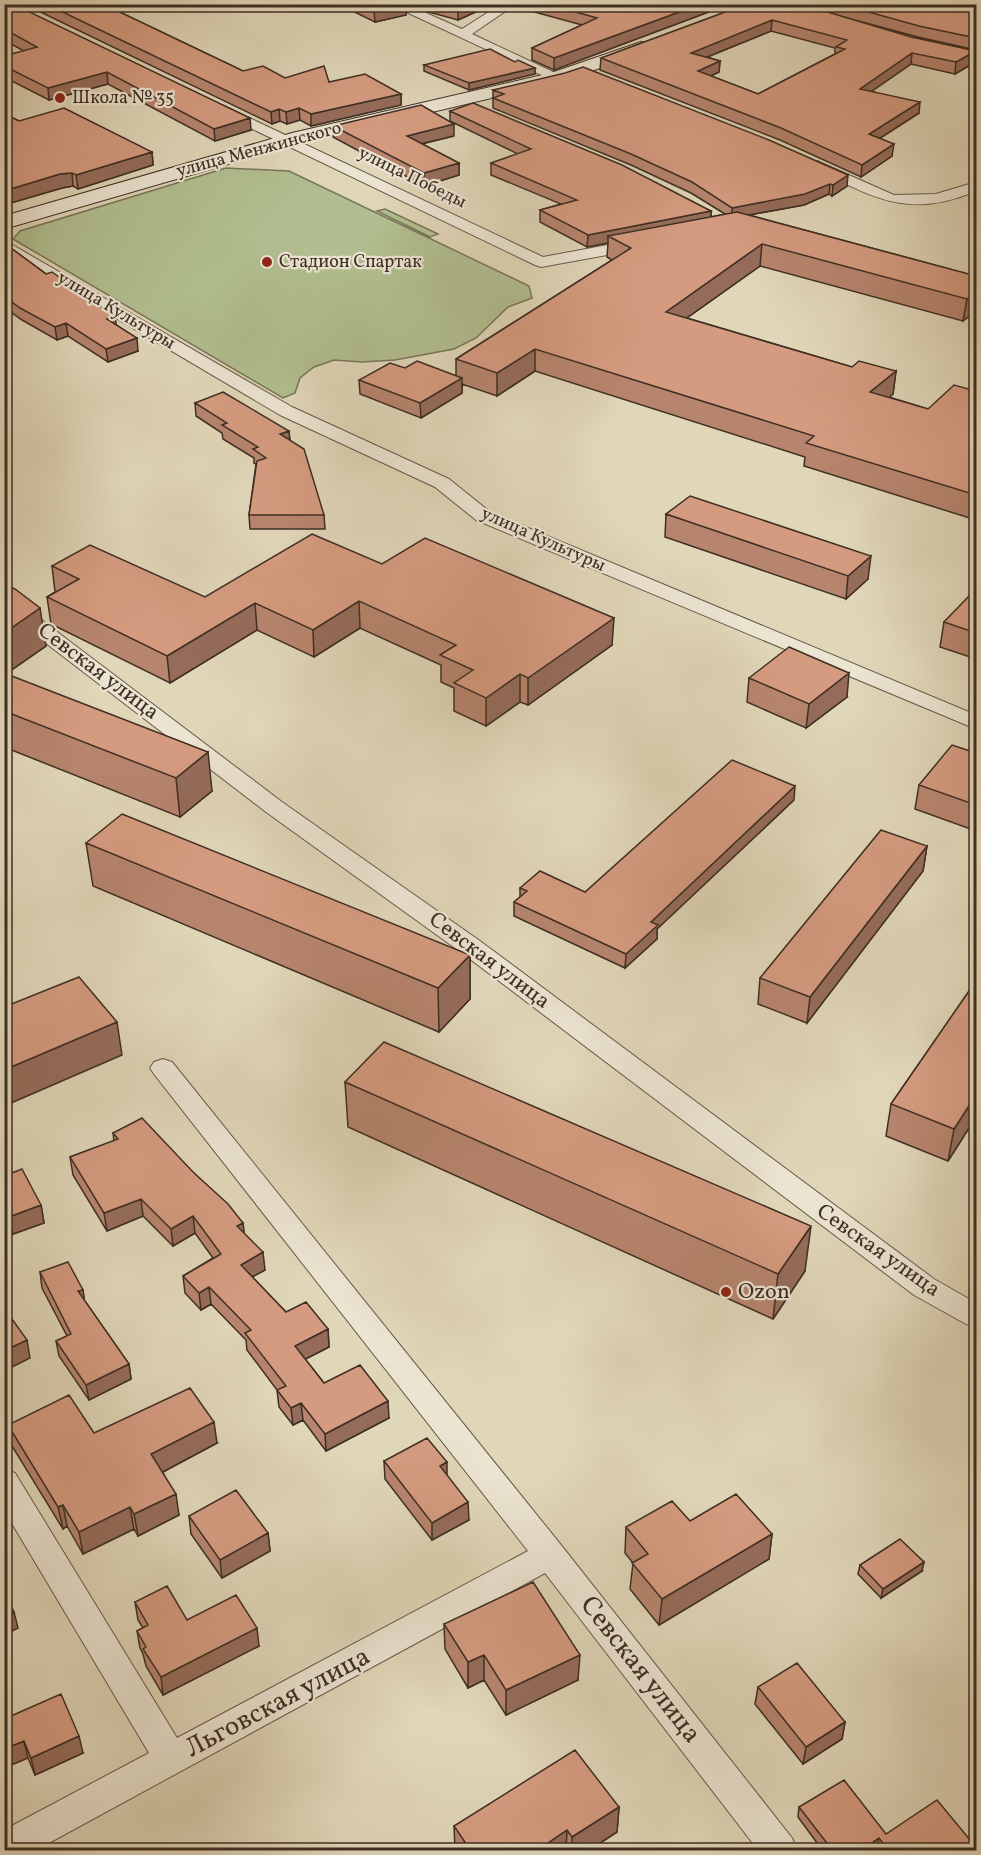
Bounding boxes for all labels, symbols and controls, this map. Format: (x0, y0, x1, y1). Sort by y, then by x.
place label: Школа № 35 (72, 86, 174, 111)
marker: Школа № 35 (53, 91, 67, 105)
street label: улица Менжинского (174, 116, 344, 184)
street label: улица Победы (354, 141, 471, 215)
place label: Стадион Спартак (279, 250, 422, 275)
marker: Стадион Спартак (260, 255, 274, 269)
street label: улица Культуры (52, 266, 180, 356)
street label: улица Культуры (477, 501, 609, 579)
street label: Севская улица (31, 616, 165, 728)
street label: Севская улица (422, 905, 556, 1017)
street label: Севская улица (810, 1197, 946, 1305)
place label: Ozon (738, 1277, 790, 1308)
marker: Ozon (719, 1285, 733, 1299)
street label: Севская улица (570, 1588, 710, 1752)
street label: Льговская улица (179, 1638, 377, 1768)

